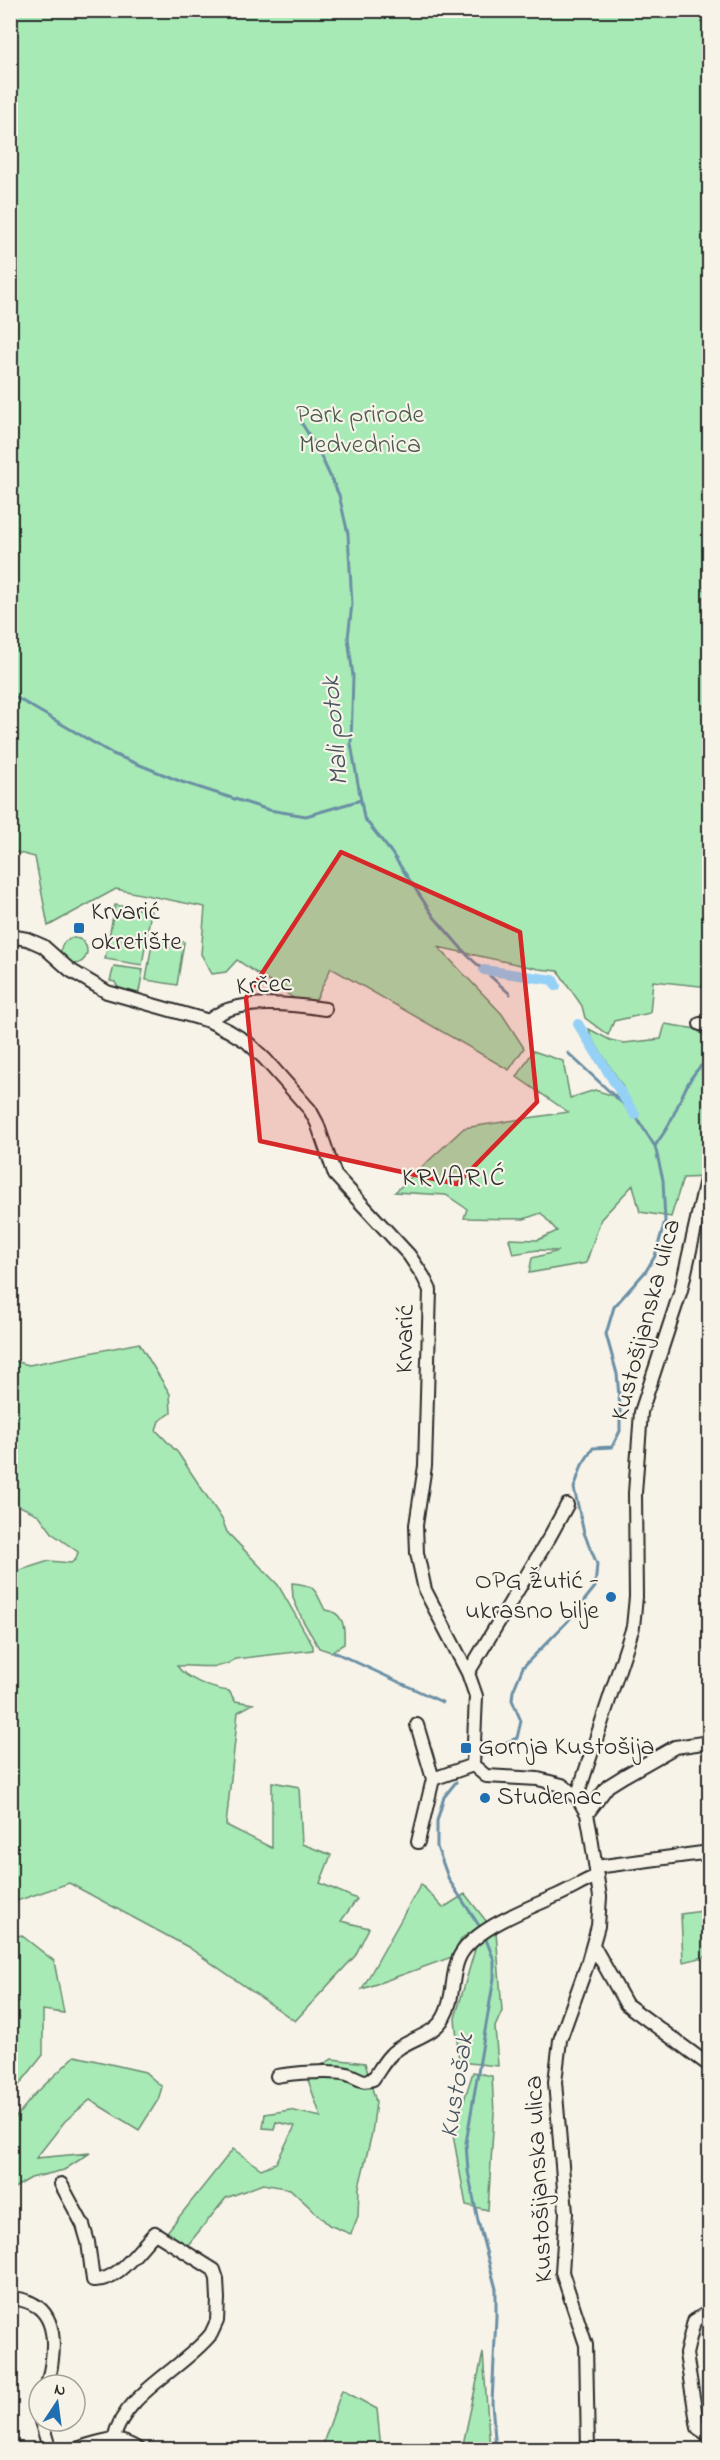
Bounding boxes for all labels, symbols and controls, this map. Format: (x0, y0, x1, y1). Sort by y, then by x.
park label: Park prirode Medvednica (296, 397, 424, 465)
water label: Mali potok (312, 673, 360, 787)
place label: Krvarić okretište (91, 894, 182, 962)
marker: Krvarić okretište (72, 921, 86, 935)
street label: Krčec (235, 965, 293, 1007)
district label: KRVARIĆ (402, 1159, 506, 1198)
street label: Kustošijanska ulica (602, 1215, 692, 1425)
street label: Krvarić (386, 1304, 426, 1374)
place label: OPG Žutić - ukrasno bilje (465, 1563, 599, 1631)
marker: OPG Žutić - ukrasno bilje (604, 1590, 618, 1604)
place label: Gornja Kustošija (478, 1729, 655, 1767)
marker: Gornja Kustošija (459, 1741, 473, 1755)
place label: Studenac (497, 1779, 602, 1817)
marker: Studenac (478, 1791, 492, 1805)
water label: Kustošak (430, 2030, 486, 2141)
street label: Kustošijanska ulica (516, 2074, 564, 2284)
north arrow (27, 2373, 87, 2433)
text: N (52, 2377, 68, 2403)

